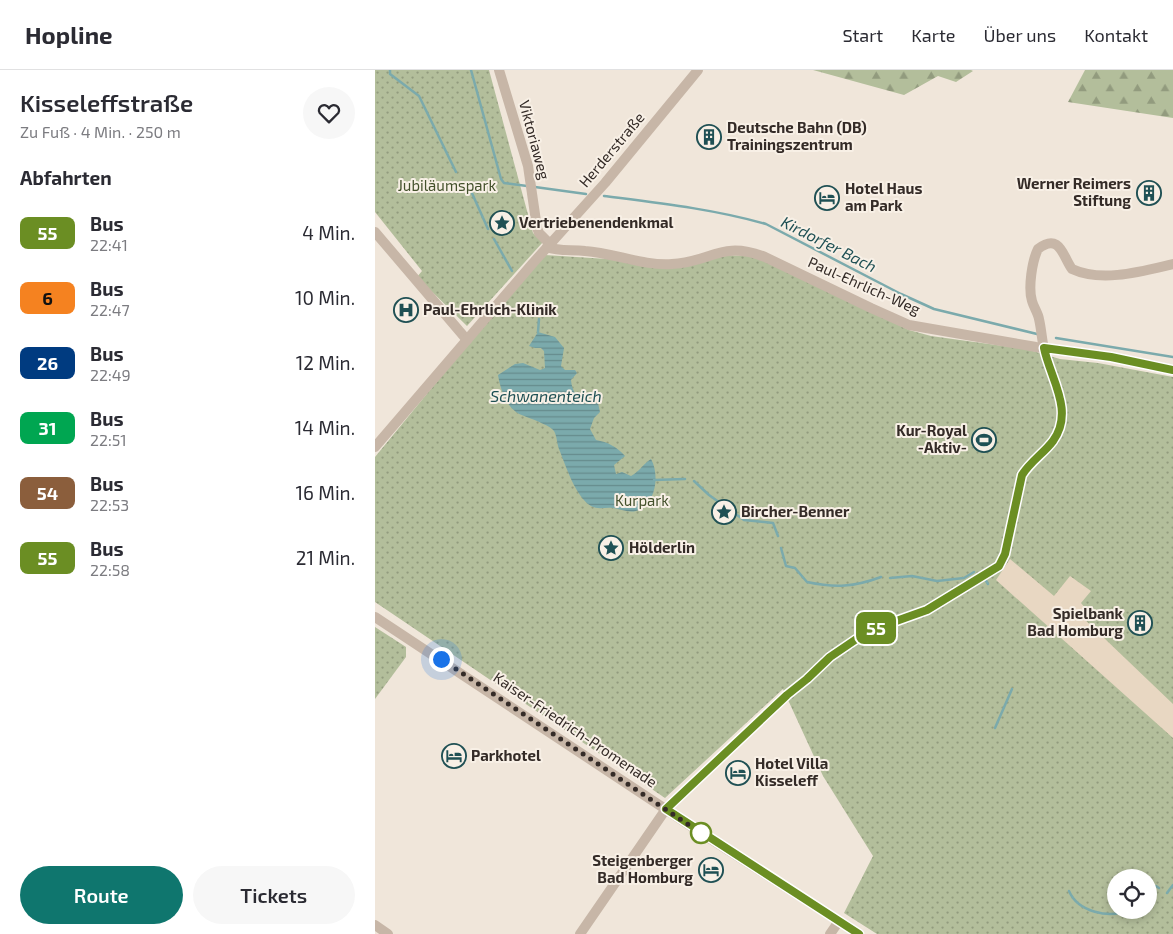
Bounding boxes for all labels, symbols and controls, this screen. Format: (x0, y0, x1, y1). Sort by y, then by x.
text: Hopline (25, 20, 113, 49)
text: Start (842, 24, 883, 46)
text: Karte (911, 24, 956, 46)
text: Über uns (984, 24, 1056, 46)
text: Kontakt (1084, 24, 1148, 46)
button: heart (303, 87, 355, 139)
text: Kisseleffstraße (20, 88, 193, 117)
street label: Viktoriaweg (516, 98, 554, 182)
street label: Herderstraße (575, 108, 648, 191)
place label: Deutsche Bahn (DB) Trainingszentrum (727, 118, 867, 153)
text: Zu Fuß · 4 Min. · 250 m (20, 122, 181, 141)
building icon: Deutsche Bahn (DB) Trainingszentrum (696, 124, 722, 150)
text: Abfahrten (20, 166, 112, 189)
place label: Werner Reimers Stiftung (1017, 174, 1131, 209)
park label: Jubiläumspark (398, 176, 497, 194)
place label: Hotel Haus am Park (845, 179, 922, 214)
building icon: Werner Reimers Stiftung (1136, 180, 1162, 206)
hotel icon: Hotel Haus am Park (814, 185, 840, 211)
place icon: Vertriebenendenkmal (489, 210, 515, 236)
water label: Kirdorfer Bach (778, 211, 880, 276)
text: Bus (90, 212, 124, 235)
place label: Vertriebenendenkmal (519, 213, 673, 231)
text: 4 Min. (302, 221, 355, 244)
text: 55 (38, 222, 57, 244)
text: 22:41 (90, 235, 128, 254)
street label: Paul-Ehrlich-Weg (806, 252, 924, 318)
text: Bus (90, 277, 124, 300)
text: 10 Min. (295, 286, 355, 309)
text: 6 (42, 287, 53, 309)
hospital icon: Paul-Ehrlich-Klinik (393, 297, 419, 323)
text: 22:47 (90, 300, 130, 319)
place label: Paul-Ehrlich-Klinik (423, 300, 557, 318)
text: Bus (90, 342, 124, 365)
text: 12 Min. (296, 351, 355, 374)
text: 26 (37, 352, 58, 374)
text: 22:49 (90, 365, 131, 384)
water label: Schwanenteich (490, 386, 602, 405)
text: Bus (90, 407, 124, 430)
text: 14 Min. (295, 416, 355, 439)
text: 31 (39, 417, 56, 439)
place label: Kur-Royal -Aktiv- (896, 421, 967, 456)
sports icon: Kur-Royal -Aktiv- (971, 427, 997, 453)
text: 22:51 (90, 430, 127, 449)
text: Bus (90, 472, 124, 495)
text: 16 Min. (296, 481, 355, 504)
text: 54 (37, 482, 58, 504)
park label: Kurpark (615, 491, 669, 509)
text: 22:53 (90, 495, 129, 514)
place icon: Bircher-Benner (711, 499, 737, 525)
place label: Bircher-Benner (741, 502, 850, 520)
place icon: Hölderlin (598, 535, 624, 561)
text: Bus (90, 537, 124, 560)
place label: Hölderlin (629, 538, 695, 556)
text: 21 Min. (296, 546, 355, 569)
text: 55 (38, 547, 57, 569)
text: 22:58 (90, 560, 130, 579)
place label: Spielbank Bad Homburg (1027, 604, 1124, 639)
building icon: Spielbank Bad Homburg (1127, 610, 1153, 636)
line badge: 55 (853, 612, 899, 644)
text: 55 (866, 617, 886, 639)
your location (429, 647, 454, 672)
street label: Kaiser-Friedrich-Promenade (490, 668, 661, 791)
hotel icon: Parkhotel (441, 743, 467, 769)
place label: Parkhotel (471, 746, 541, 764)
place label: Hotel Villa Kisseleff (755, 754, 828, 789)
hotel icon: Hotel Villa Kisseleff (725, 760, 751, 786)
unlabelled marker (690, 822, 712, 844)
place label: Steigenberger Bad Homburg (592, 851, 694, 886)
hotel icon: Steigenberger Bad Homburg (698, 857, 724, 883)
button: Route (20, 866, 183, 924)
button: Tickets (193, 866, 355, 924)
map controls (1107, 869, 1157, 919)
button: locate (1107, 869, 1157, 919)

